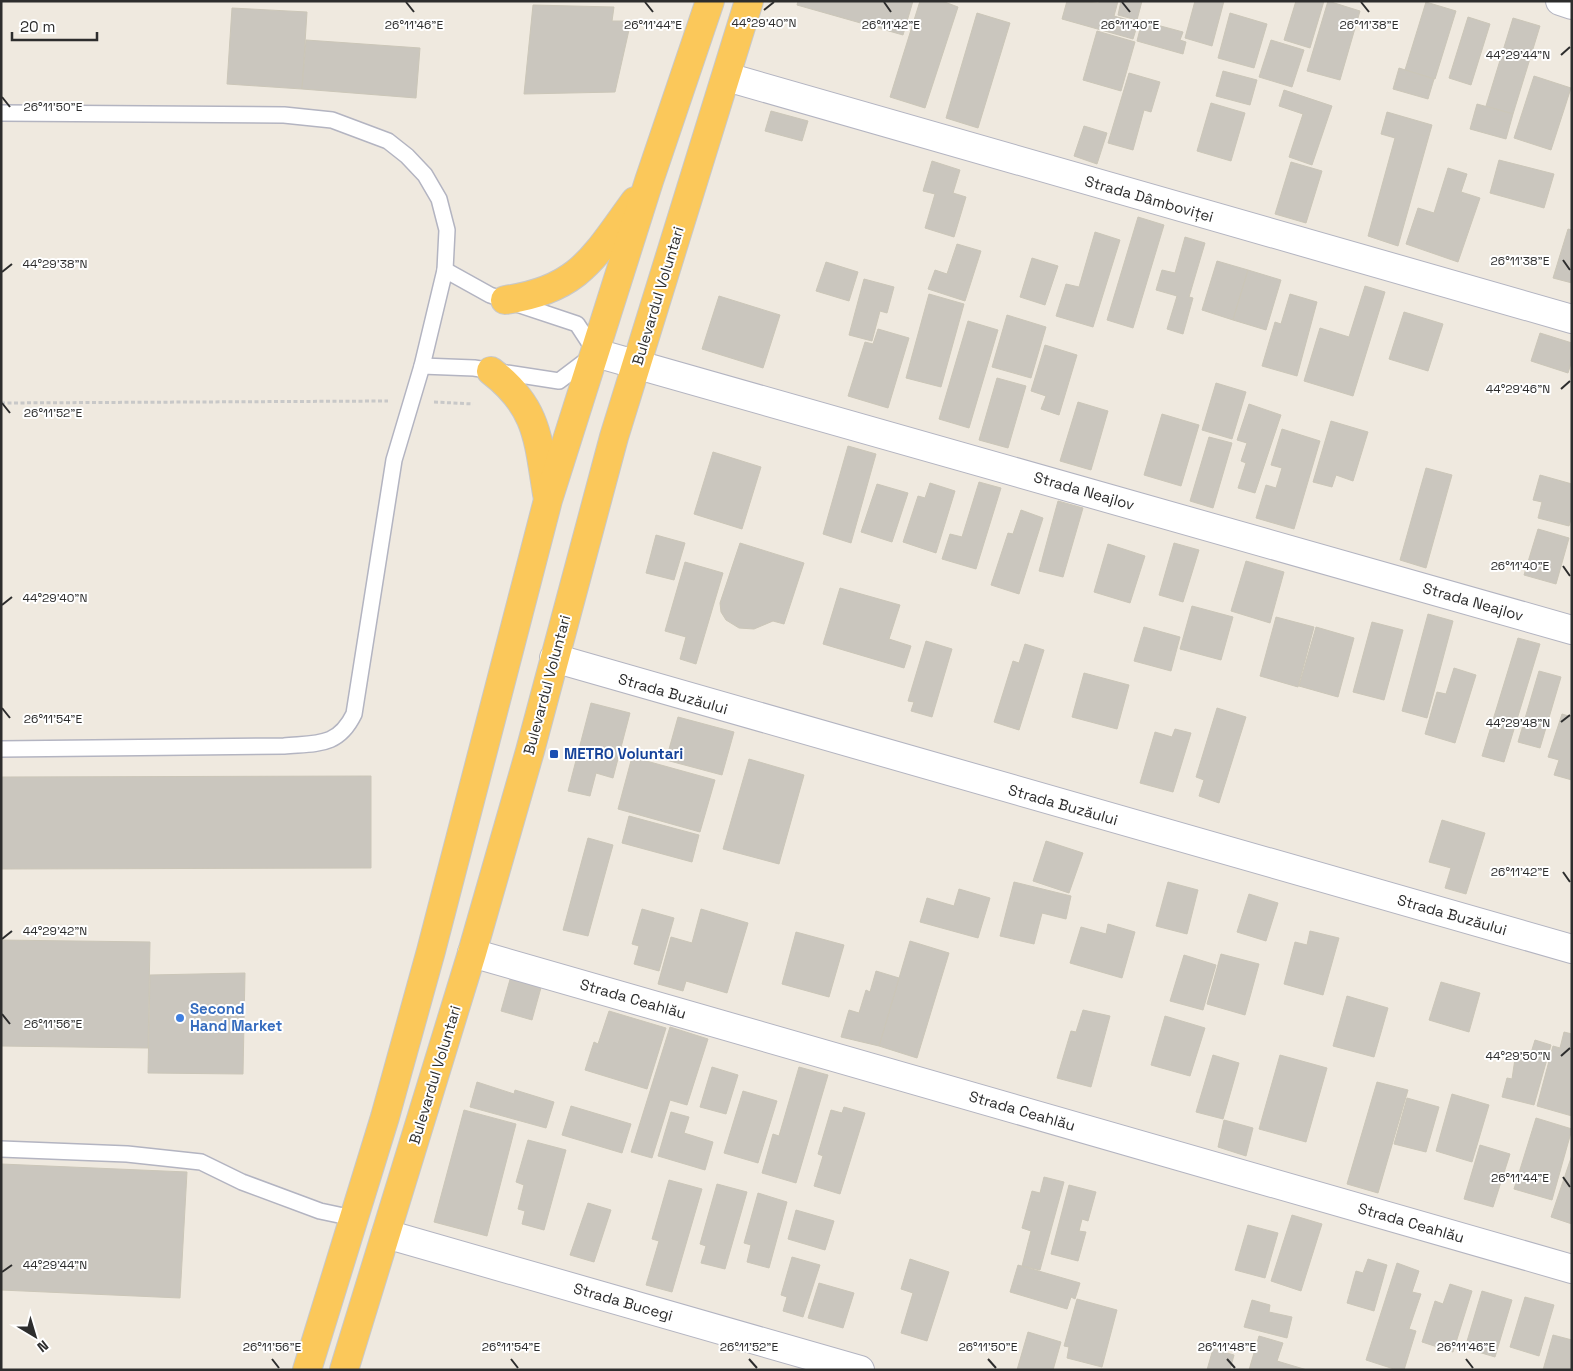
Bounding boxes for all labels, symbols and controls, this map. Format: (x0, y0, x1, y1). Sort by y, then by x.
scale bar (12, 10, 98, 42)
text: 44°29'40"N (732, 15, 796, 31)
text: 20 m (20, 17, 55, 36)
text: 26°11'46"E (385, 17, 443, 33)
text: 26°11'44"E (624, 17, 682, 33)
text: 26°11'42"E (862, 17, 920, 33)
text: 26°11'40"E (1101, 17, 1160, 33)
text: 26°11'38"E (1340, 17, 1399, 33)
text: 44°29'44"N (1486, 47, 1550, 63)
text: 26°11'50"E (24, 99, 83, 115)
street label: Strada Dâmboviței (1083, 171, 1216, 226)
street label: Bulevardul Voluntari (627, 224, 688, 368)
text: 26°11'38"E (1491, 253, 1550, 269)
text: 44°29'38"N (23, 256, 87, 272)
text: 44°29'46"N (1486, 381, 1550, 397)
text: 26°11'52"E (24, 405, 82, 421)
street label: Strada Neajlov (1032, 467, 1137, 514)
text: 26°11'40"E (1491, 558, 1550, 574)
street label: Strada Neajlov (1421, 578, 1526, 625)
text: 44°29'40"N (23, 590, 87, 606)
street label: Bulevardul Voluntari (519, 613, 574, 757)
street label: Strada Buzăului (616, 669, 730, 718)
text: 26°11'54"E (24, 711, 82, 727)
text: 44°29'48"N (1486, 715, 1550, 731)
place label: METRO Voluntari (564, 744, 683, 763)
marker: METRO Voluntari (548, 748, 560, 760)
street label: Strada Buzăului (1006, 780, 1120, 829)
text: 26°11'42"E (1491, 864, 1549, 880)
street label: Strada Buzăului (1395, 890, 1509, 939)
text: 44°29'42"N (23, 923, 87, 939)
street label: Strada Ceahlău (578, 974, 688, 1023)
place label: Second Hand Market (190, 999, 282, 1035)
street label: Bulevardul Voluntari (404, 1003, 465, 1147)
marker: Second Hand Market (174, 1012, 186, 1024)
text: 26°11'56"E (24, 1016, 83, 1032)
text: 44°29'50"N (1485, 1048, 1551, 1064)
street label: Strada Ceahlău (967, 1086, 1077, 1135)
text: 26°11'44"E (1491, 1170, 1549, 1186)
street label: Strada Ceahlău (1356, 1198, 1466, 1247)
text: 44°29'44"N (23, 1257, 87, 1273)
street label: Strada Bucegi (571, 1278, 675, 1325)
north arrow (10, 1311, 60, 1361)
text: N (34, 1336, 52, 1356)
text: 26°11'56"E (243, 1339, 302, 1355)
text: 26°11'54"E (482, 1339, 540, 1355)
text: 26°11'52"E (720, 1339, 778, 1355)
text: 26°11'50"E (959, 1339, 1018, 1355)
text: 26°11'48"E (1198, 1339, 1257, 1355)
text: 26°11'46"E (1437, 1339, 1495, 1355)

